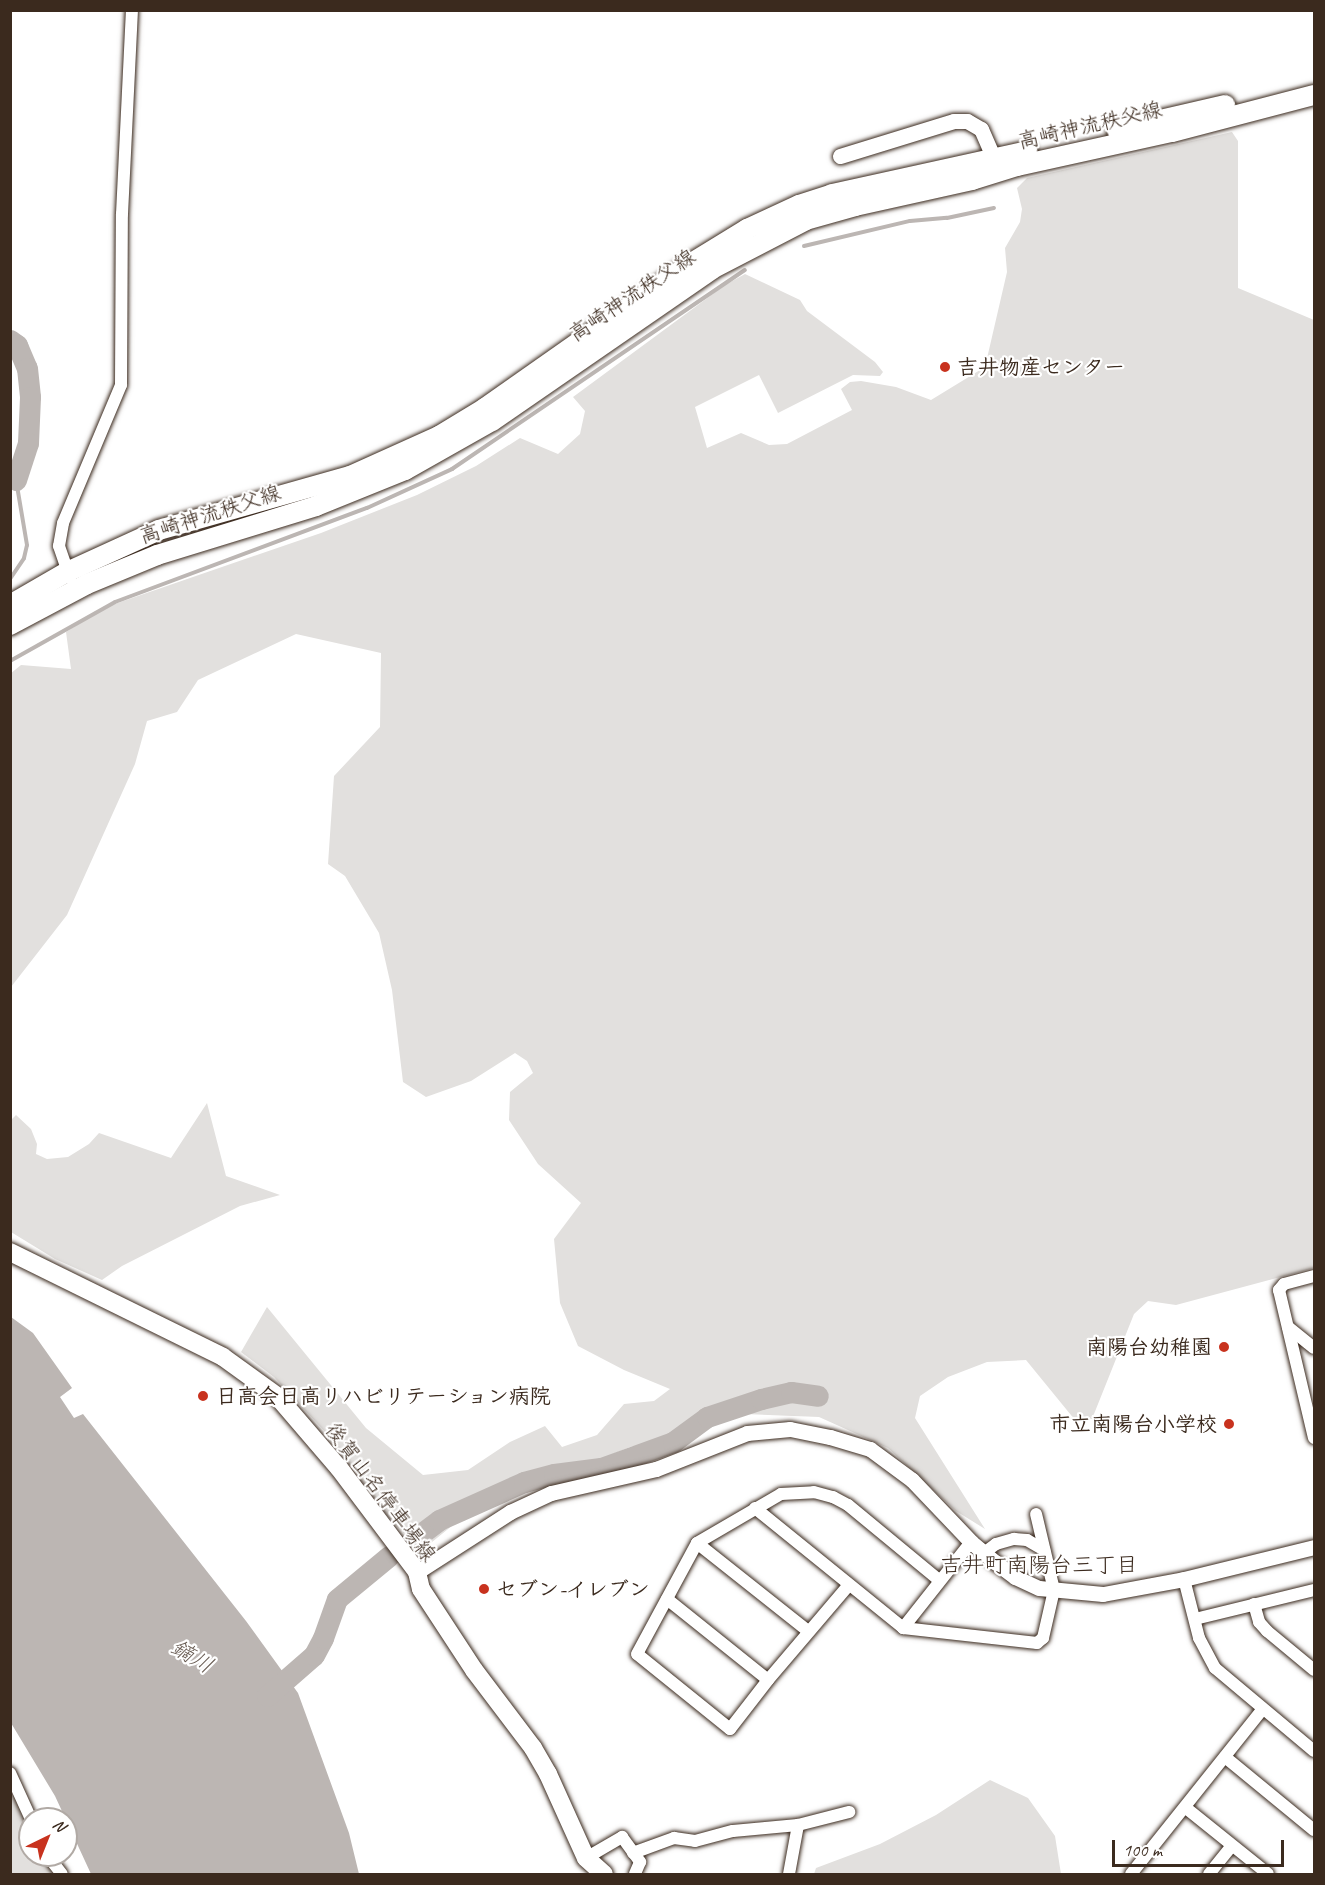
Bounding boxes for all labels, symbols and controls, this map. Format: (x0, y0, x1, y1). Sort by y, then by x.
street label: 高崎神流秩父線 (1016, 96, 1164, 154)
street label: 高崎神流秩父線 (564, 243, 700, 347)
place label: 吉井物産センター (957, 354, 1125, 380)
marker: 吉井物産センター (938, 360, 952, 374)
street label: 高崎神流秩父線 (136, 479, 284, 549)
place label: 南陽台幼稚園 (1086, 1334, 1212, 1360)
marker: 南陽台幼稚園 (1217, 1340, 1231, 1354)
place label: 日高会日高リハビリテーション病院 (216, 1383, 552, 1409)
marker: 日高会日高リハビリテーション病院 (194, 1387, 212, 1405)
place label: 市立南陽台小学校 (1049, 1411, 1217, 1437)
street label: 後賀山名停車場線 (320, 1417, 442, 1567)
marker: 市立南陽台小学校 (1222, 1417, 1236, 1431)
district label: 吉井町南陽台三丁目 (940, 1553, 1138, 1579)
place label: セブン-イレブン (496, 1576, 650, 1602)
marker: セブン-イレブン (477, 1582, 491, 1596)
water label: 鏑川 (166, 1634, 218, 1680)
north arrow (18, 1807, 78, 1867)
text: N (48, 1815, 69, 1836)
scale bar (1115, 1828, 1288, 1866)
text: 100 m (1123, 1839, 1162, 1861)

